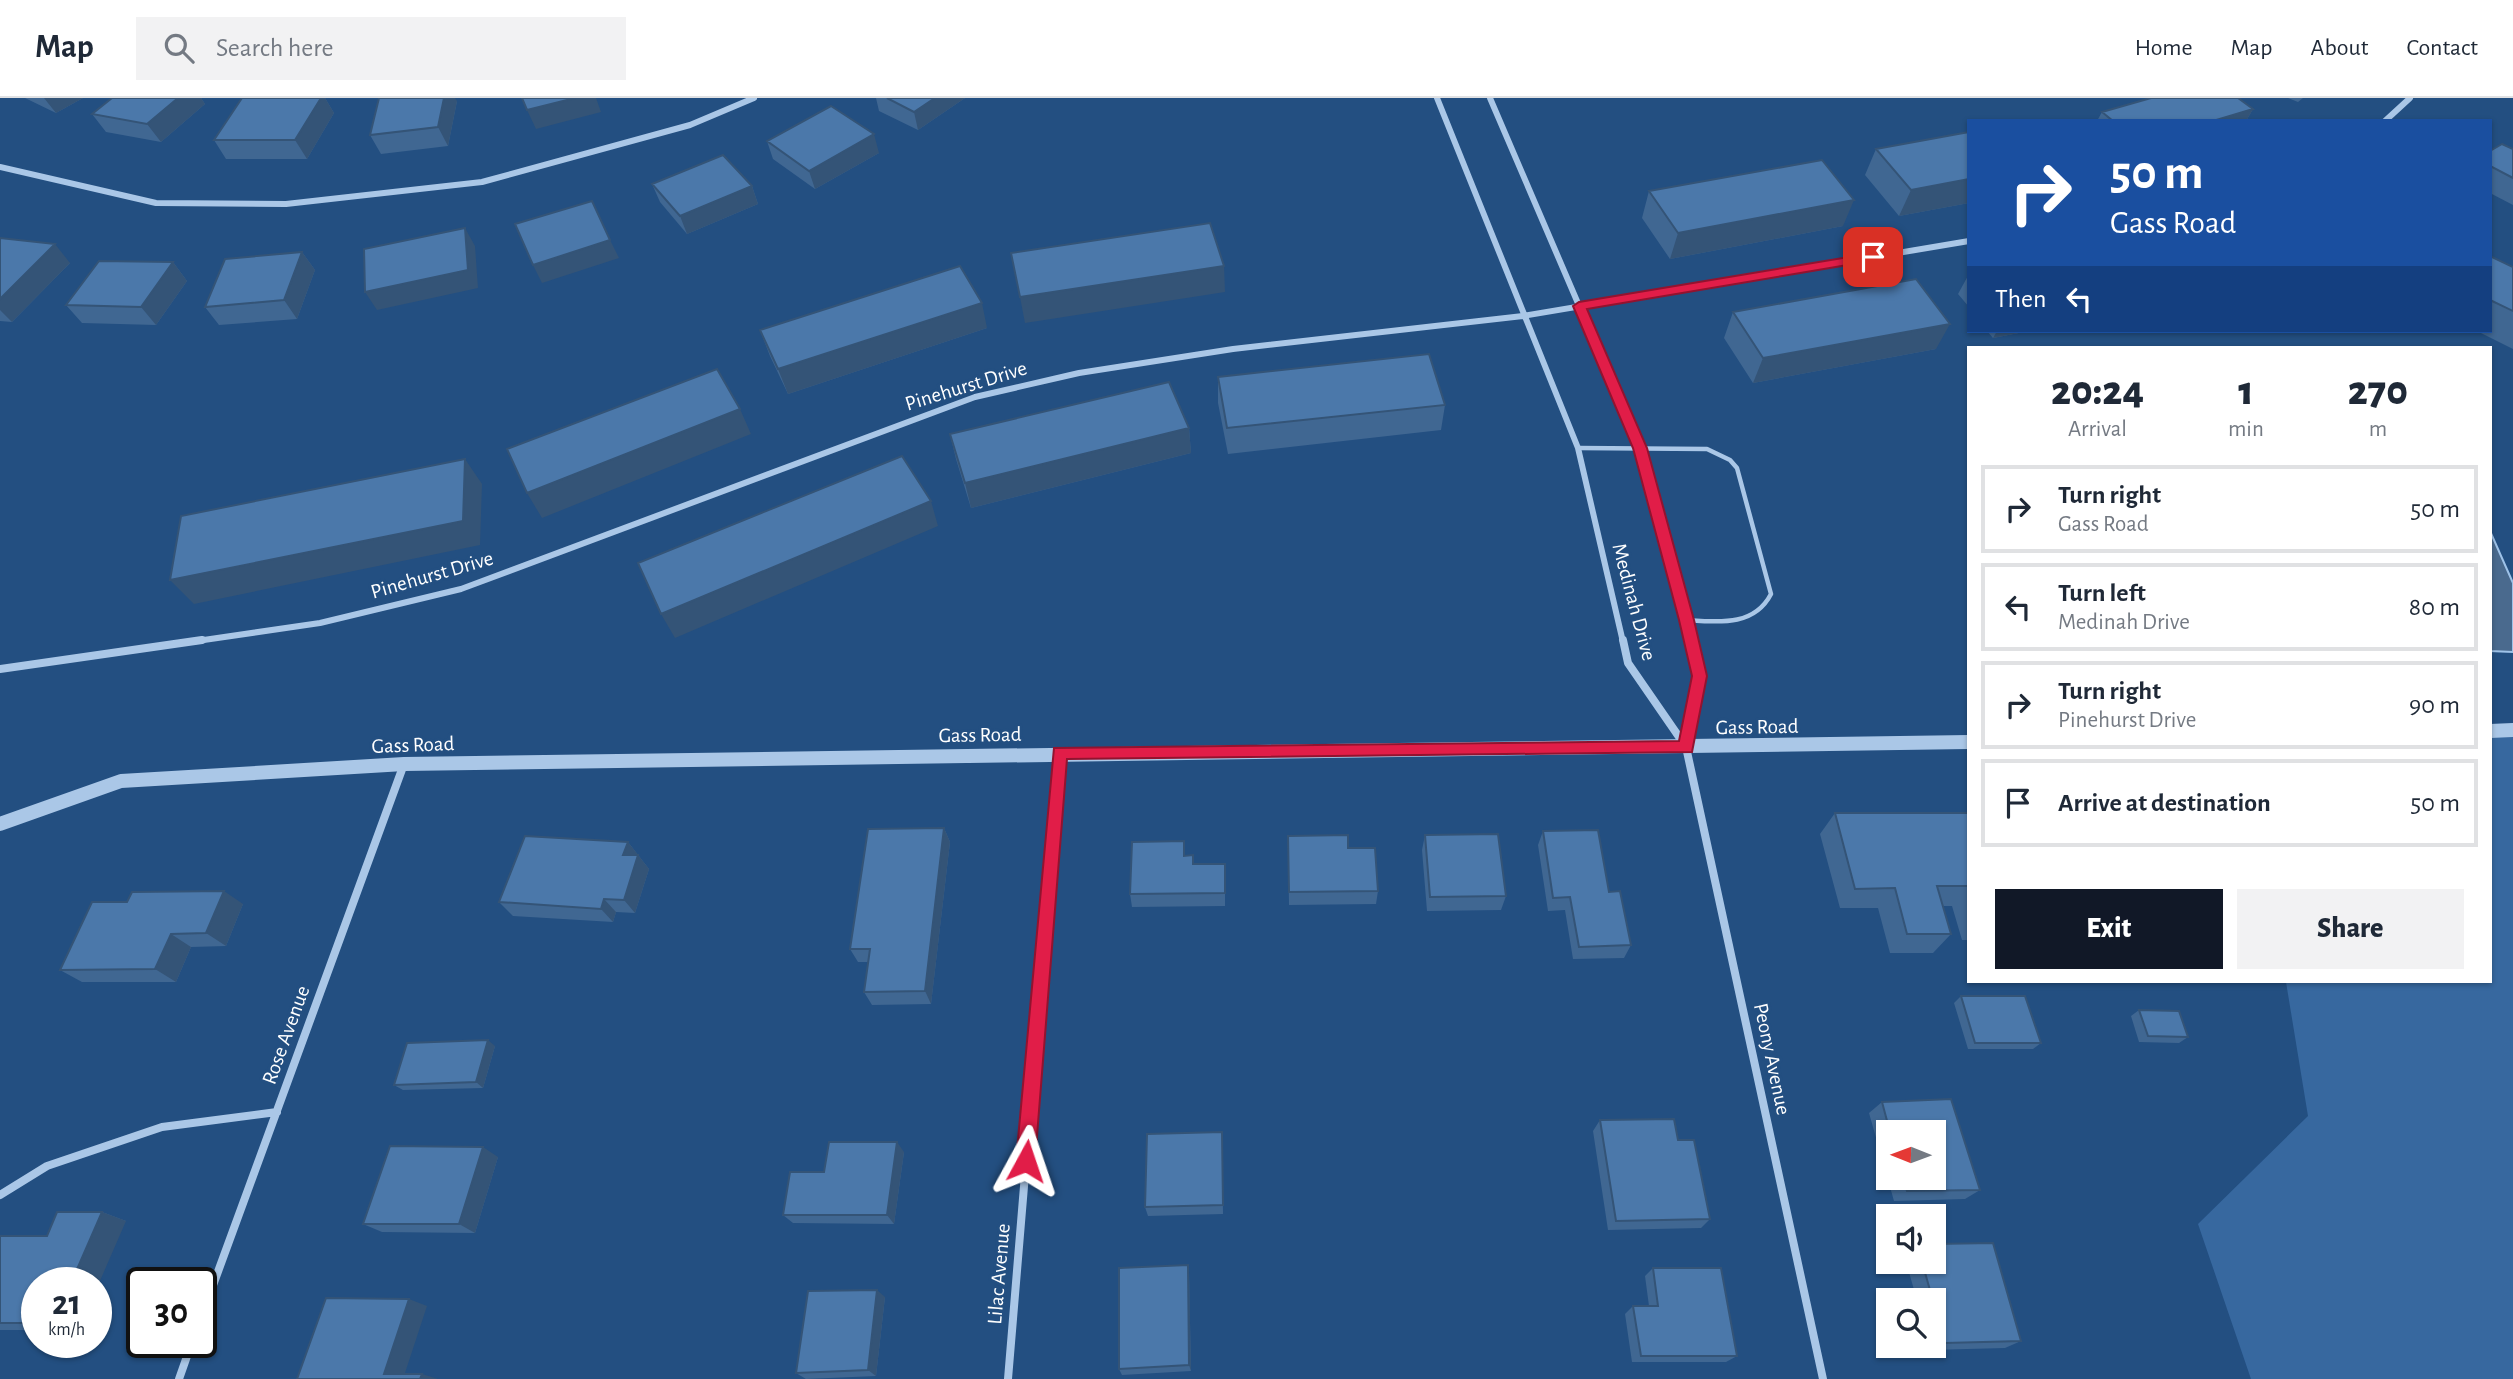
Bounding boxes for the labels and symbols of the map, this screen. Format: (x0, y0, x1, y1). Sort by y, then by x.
pin (1843, 227, 1903, 287)
street label: Pinehurst Drive (903, 357, 1029, 415)
street label: Medinah Drive (1608, 541, 1660, 663)
street label: Pinehurst Drive (368, 547, 496, 603)
street label: Gass Road (1715, 716, 1799, 738)
street label: Gass Road (938, 724, 1022, 746)
street label: Gass Road (371, 733, 455, 757)
street label: Rose Avenue (258, 983, 314, 1087)
street label: Peony Avenue (1750, 1001, 1794, 1117)
north arrow (1876, 1120, 1946, 1190)
position arrow (989, 1124, 1063, 1198)
street label: Lilac Avenue (984, 1223, 1014, 1325)
speed limit sign: 30 (126, 1267, 217, 1358)

